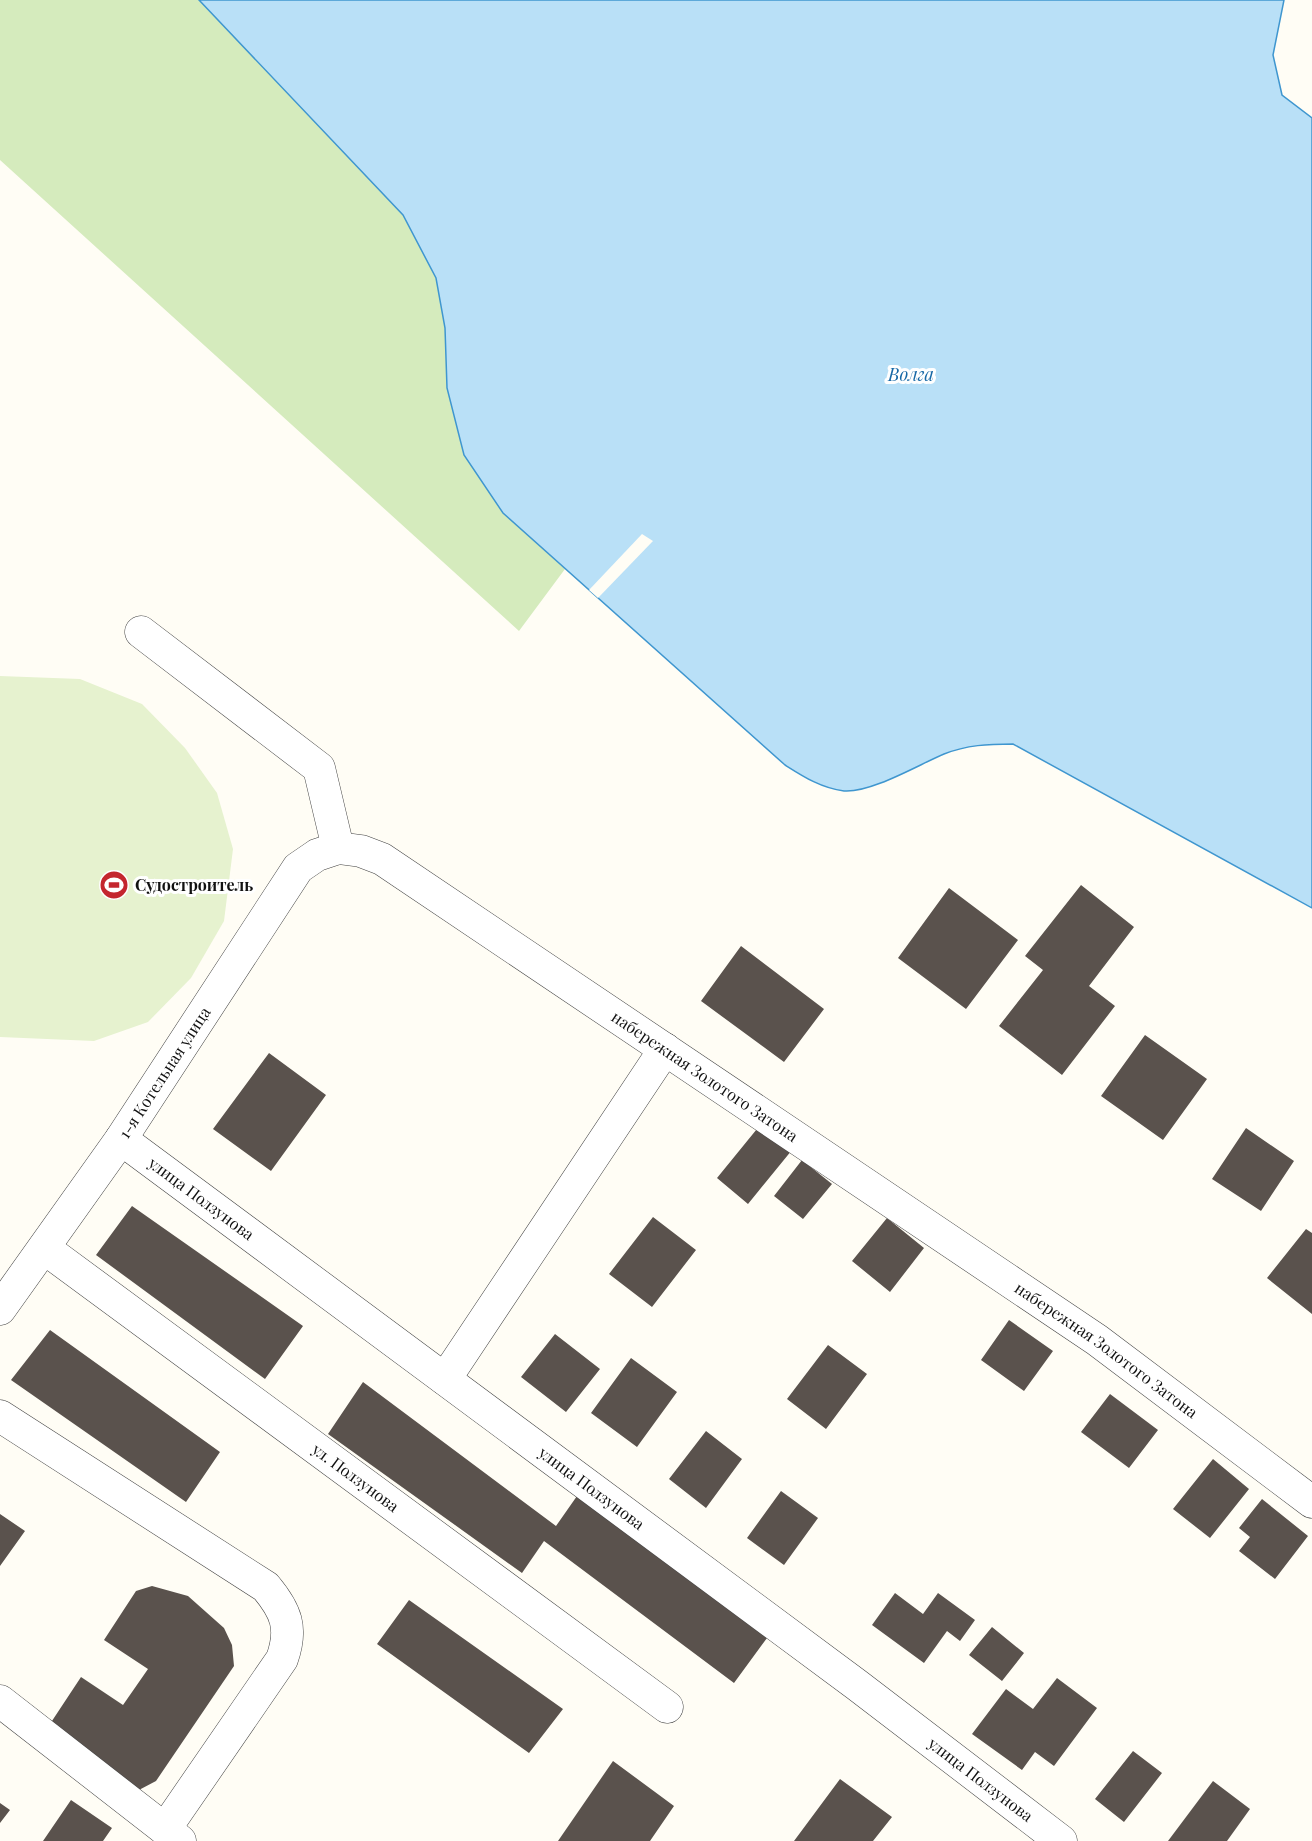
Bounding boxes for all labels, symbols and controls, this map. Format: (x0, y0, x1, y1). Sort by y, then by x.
water label: Волга (887, 362, 934, 386)
sports icon: Судостроитель (98, 869, 130, 901)
place label: Судостроитель (135, 874, 253, 895)
street label: 1-я Котельная улица (113, 1002, 215, 1142)
street label: набережная Золотого Затона (608, 1006, 802, 1146)
street label: улица Ползунова (144, 1151, 259, 1244)
street label: набережная Золотого Затона (1011, 1277, 1202, 1422)
street label: ул. Ползунова (307, 1438, 403, 1516)
street label: улица Ползунова (534, 1441, 649, 1534)
street label: улица Ползунова (923, 1732, 1038, 1826)

